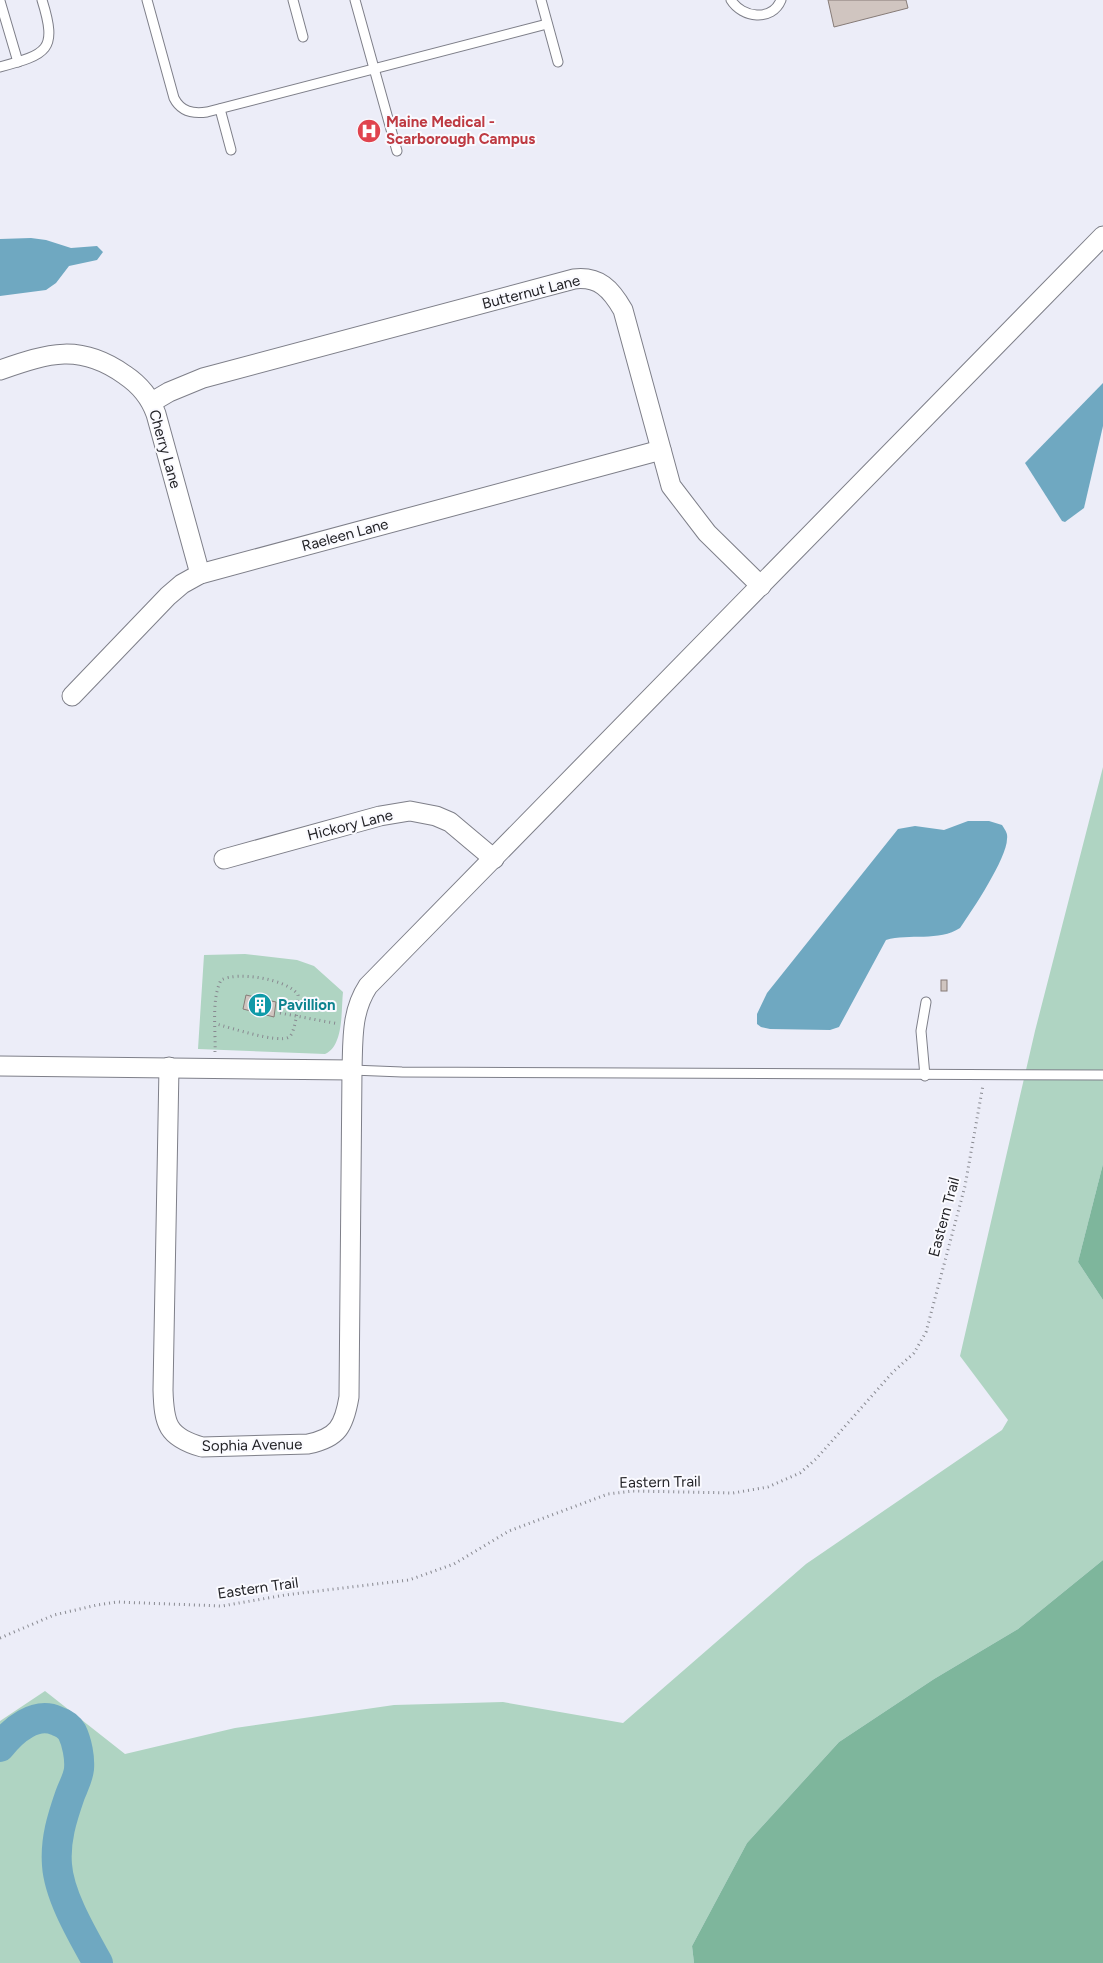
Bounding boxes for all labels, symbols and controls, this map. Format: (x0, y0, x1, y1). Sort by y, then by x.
place label: Maine Medical - Scarborough Campus (386, 113, 535, 148)
hospital icon: Maine Medical - Scarborough Campus (356, 118, 382, 144)
street label: Butternut Lane (480, 271, 582, 313)
street label: Cherry Lane (145, 408, 185, 490)
street label: Raeleen Lane (300, 515, 390, 555)
street label: Hickory Lane (305, 806, 395, 844)
building icon: Pavillion (247, 992, 273, 1018)
place label: Pavillion (278, 996, 336, 1014)
street label: Eastern Trail (925, 1175, 963, 1259)
street label: Sophia Avenue (201, 1435, 303, 1455)
street label: Eastern Trail (619, 1472, 701, 1492)
street label: Eastern Trail (216, 1573, 300, 1603)

